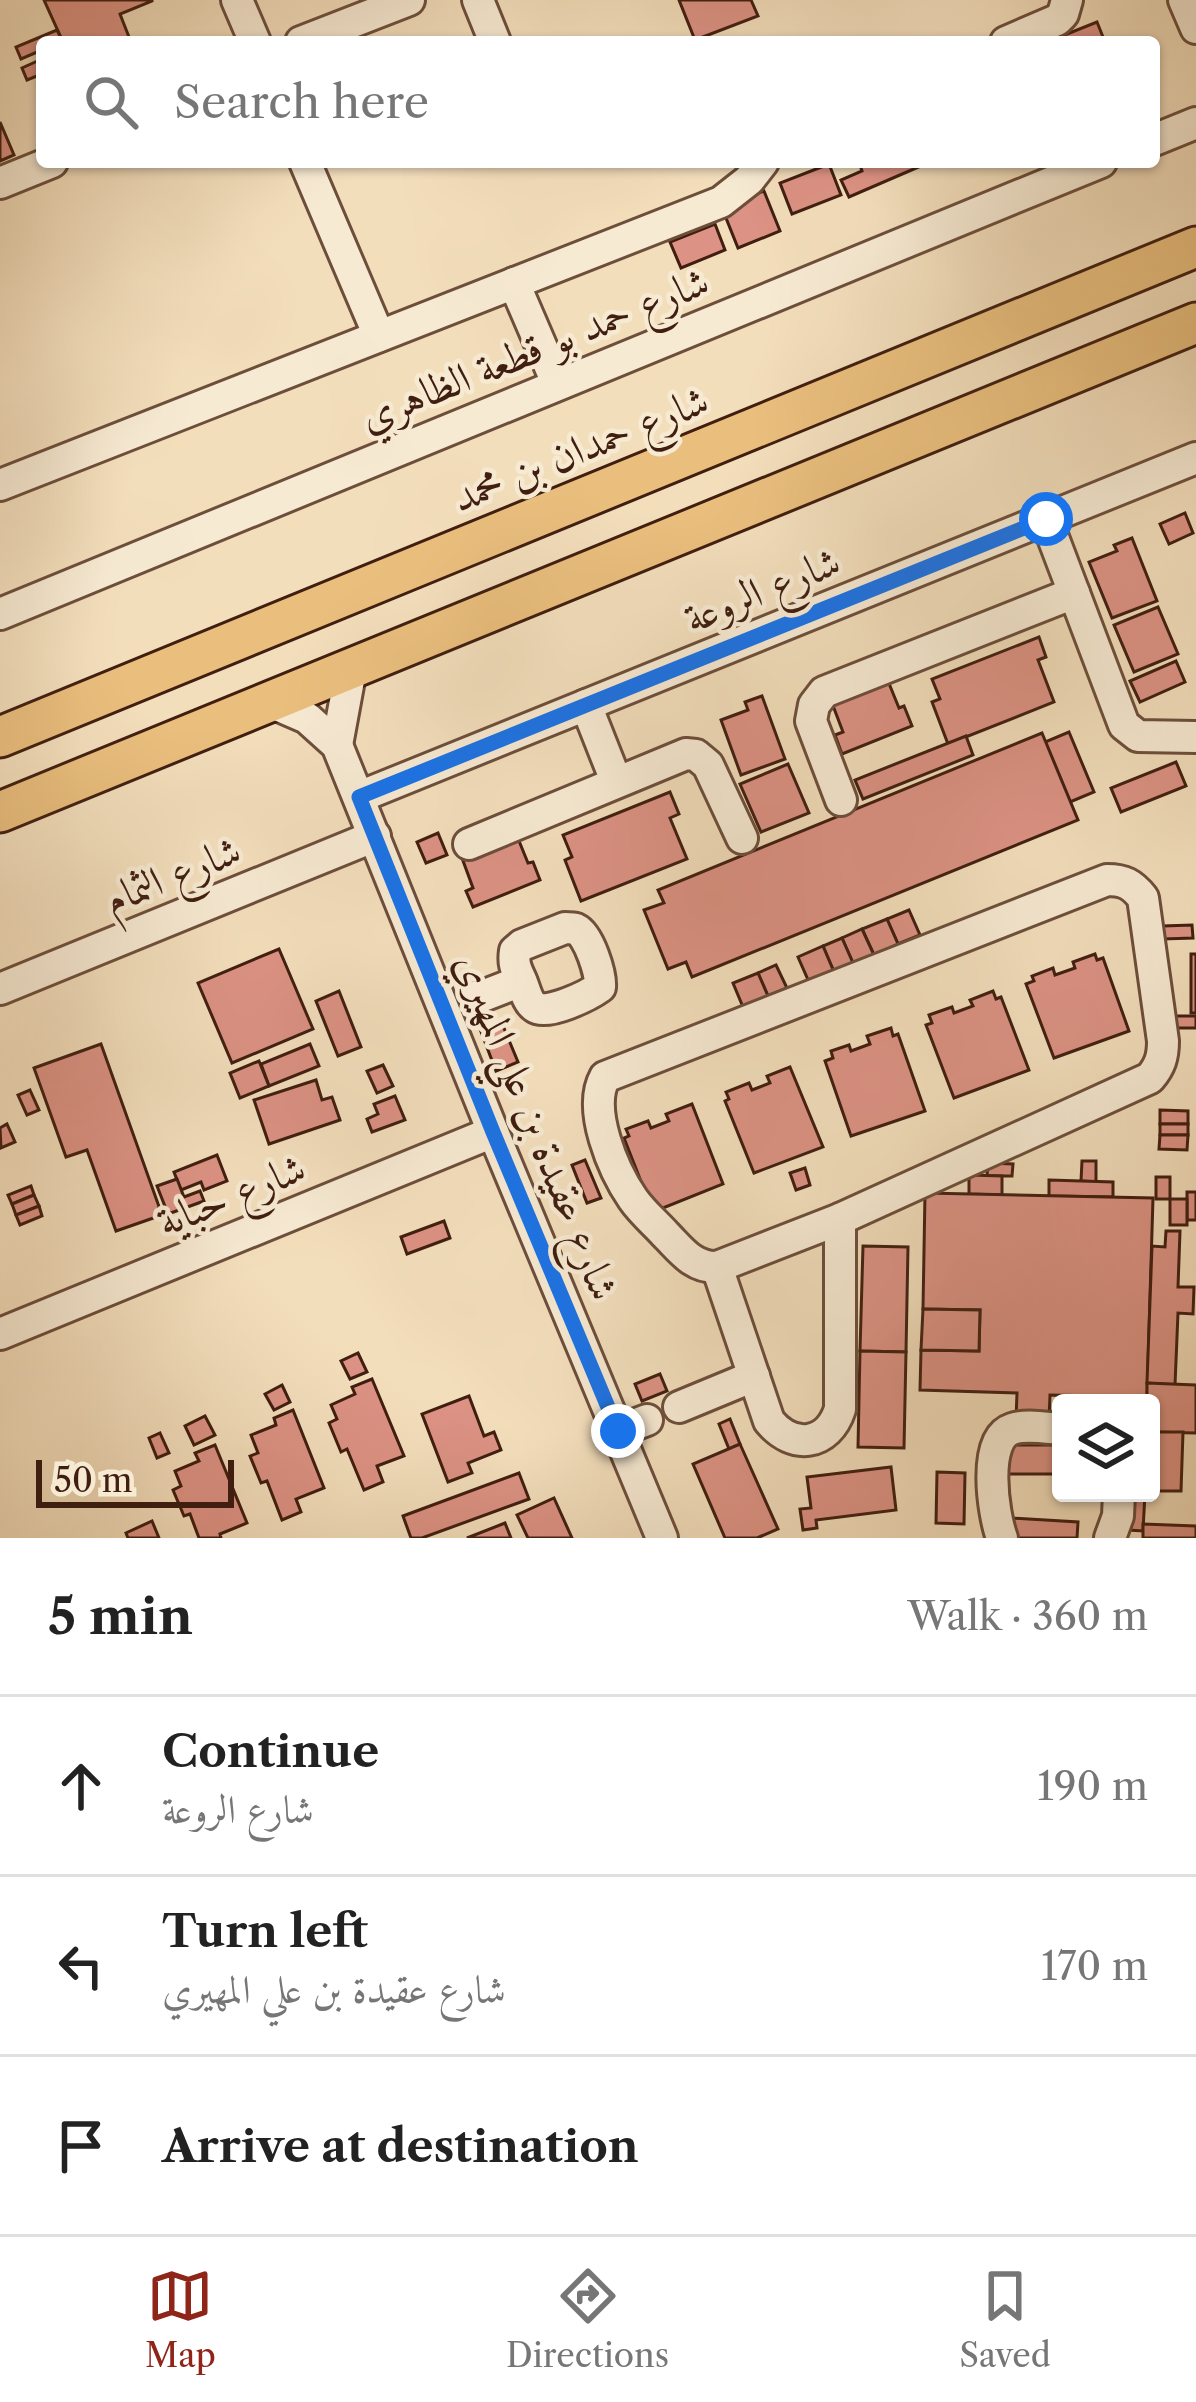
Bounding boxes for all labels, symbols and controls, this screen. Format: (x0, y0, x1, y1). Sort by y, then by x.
search box (36, 36, 1160, 168)
icon: search (78, 69, 144, 135)
text: Search here (174, 74, 429, 130)
street label: شارع حمد بو قطعة الظاهري (352, 254, 720, 451)
street label: شارع حمدان بن محمد (444, 373, 720, 532)
route start (1019, 492, 1073, 546)
street label: شارع الروعة (676, 534, 851, 653)
street label: شارع الثمام (96, 823, 252, 935)
street label: شارع عقيدة بن علي المهيري (432, 945, 631, 1313)
street label: شارع حباية (149, 1141, 317, 1256)
map controls (1052, 1394, 1160, 1502)
button: layers (1052, 1394, 1160, 1502)
route end (591, 1404, 645, 1458)
scale bar (36, 1454, 234, 1507)
text: 50 m (54, 1460, 132, 1501)
text: 5 min (48, 1585, 193, 1647)
text: Walk · 360 m (907, 1592, 1148, 1640)
text: Continue (162, 1723, 379, 1779)
icon: ahead (48, 1753, 114, 1819)
text: 190 m (1037, 1762, 1148, 1810)
text: شارع الروعة (162, 1785, 314, 1833)
text: Turn left (162, 1903, 368, 1959)
icon: left (48, 1933, 114, 1999)
text: 170 m (1041, 1942, 1148, 1990)
text: شارع عقيدة بن علي المهيري (162, 1965, 506, 2013)
icon: arrive (48, 2113, 114, 2179)
text: Arrive at destination (162, 2118, 639, 2174)
tab: Map (145, 2263, 216, 2376)
tab: Directions (506, 2263, 669, 2376)
tab: Saved (959, 2263, 1051, 2376)

